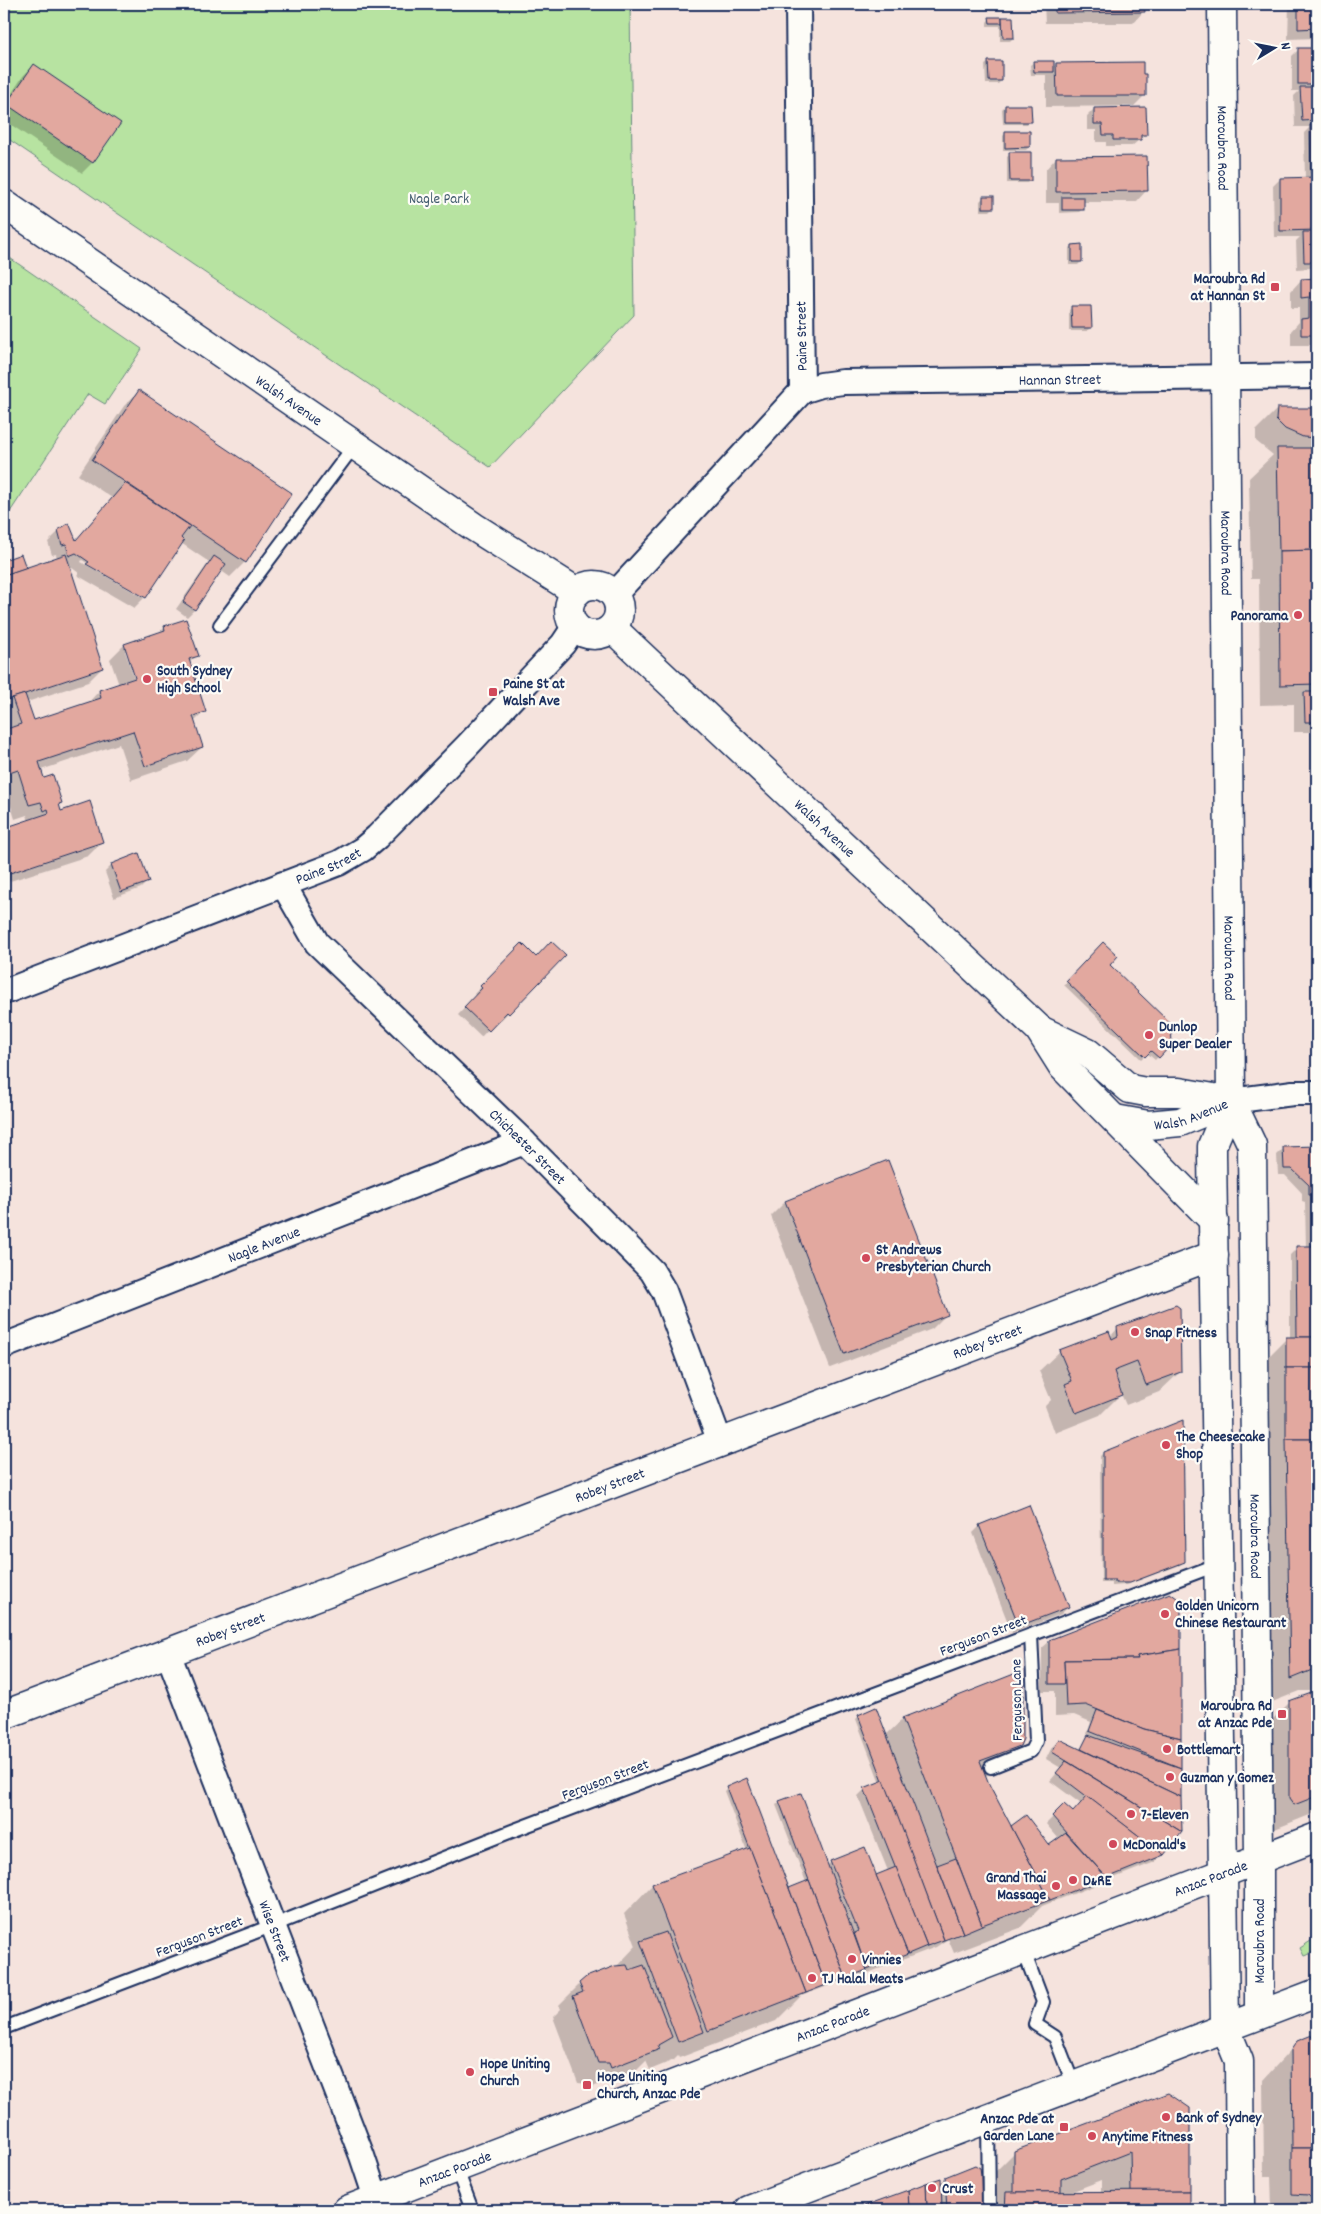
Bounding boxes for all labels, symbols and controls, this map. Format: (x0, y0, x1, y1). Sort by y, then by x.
north arrow (1248, 22, 1298, 72)
text: N (1274, 41, 1295, 51)
street label: Maroubra Road (1210, 105, 1233, 191)
park label: Nagle Park (409, 189, 469, 211)
place label: Maroubra Rd at Hannan St (1191, 269, 1265, 308)
marker: Maroubra Rd at Hannan St (1269, 281, 1281, 293)
street label: Paine Street (791, 300, 815, 371)
street label: Hannan Street (1018, 370, 1102, 393)
street label: Walsh Avenue (250, 371, 326, 433)
street label: Maroubra Road (1213, 510, 1236, 596)
place label: Panorama (1231, 606, 1289, 628)
marker: Panorama (1292, 609, 1304, 621)
place label: South Sydney High School (157, 661, 233, 700)
marker: South Sydney High School (141, 673, 153, 685)
place label: Paine St at Walsh Ave (503, 674, 565, 713)
marker: Paine St at Walsh Ave (487, 686, 499, 698)
street label: Walsh Avenue (788, 795, 859, 864)
street label: Paine Street (293, 843, 367, 892)
street label: Maroubra Road (1216, 915, 1239, 1001)
place label: Dunlop Super Dealer (1159, 1017, 1232, 1056)
marker: Dunlop Super Dealer (1143, 1029, 1155, 1041)
street label: Walsh Avenue (1153, 1094, 1232, 1137)
street label: Chichester Street (483, 1105, 570, 1191)
street label: Nagle Avenue (225, 1222, 304, 1270)
place label: St Andrews Presbyterian Church (876, 1240, 991, 1279)
marker: St Andrews Presbyterian Church (860, 1252, 872, 1264)
street label: Robey Street (950, 1320, 1027, 1366)
place label: Snap Fitness (1145, 1323, 1217, 1345)
marker: Snap Fitness (1129, 1326, 1141, 1338)
place label: The Cheesecake Shop (1176, 1427, 1266, 1466)
marker: The Cheesecake Shop (1160, 1439, 1172, 1451)
street label: Robey Street (572, 1463, 649, 1510)
street label: Maroubra Road (1242, 1494, 1265, 1579)
place label: Golden Unicorn Chinese Restaurant (1175, 1596, 1287, 1635)
street label: Robey Street (193, 1607, 269, 1654)
marker: Golden Unicorn Chinese Restaurant (1159, 1608, 1171, 1620)
street label: Ferguson Street (937, 1610, 1031, 1664)
street label: Ferguson Lane (1006, 1658, 1030, 1741)
place label: Maroubra Rd at Anzac Pde (1198, 1696, 1272, 1735)
marker: Maroubra Rd at Anzac Pde (1276, 1708, 1288, 1720)
place label: Bottlemart (1177, 1740, 1241, 1762)
marker: Bottlemart (1161, 1743, 1173, 1755)
street label: Ferguson Street (559, 1754, 653, 1808)
place label: Guzman y Gomez (1180, 1768, 1274, 1790)
marker: Guzman y Gomez (1164, 1771, 1176, 1783)
place label: 7-Eleven (1141, 1805, 1189, 1827)
marker: 7-Eleven (1125, 1808, 1137, 1820)
place label: McDonald's (1123, 1835, 1186, 1857)
marker: McDonald's (1107, 1838, 1119, 1850)
street label: Anzac Parade (1171, 1856, 1252, 1904)
place label: Grand Thai Massage (986, 1868, 1046, 1907)
place label: D&RE (1083, 1871, 1112, 1893)
marker: D&RE (1067, 1874, 1079, 1886)
marker: Grand Thai Massage (1050, 1880, 1062, 1892)
street label: Wise Street (252, 1898, 295, 1966)
street label: Maroubra Road (1250, 1898, 1272, 1984)
street label: Ferguson Street (153, 1911, 247, 1965)
place label: Vinnies (862, 1950, 901, 1972)
marker: Vinnies (846, 1953, 858, 1965)
place label: TJ Halal Meats (822, 1969, 904, 1991)
marker: TJ Halal Meats (806, 1972, 818, 1984)
street label: Anzac Parade (793, 2001, 874, 2049)
place label: Hope Uniting Church (480, 2054, 550, 2093)
marker: Hope Uniting Church (464, 2066, 476, 2078)
place label: Hope Uniting Church, Anzac Pde (597, 2067, 701, 2106)
marker: Hope Uniting Church, Anzac Pde (581, 2079, 593, 2091)
place label: Bank of Sydney (1176, 2108, 1262, 2130)
place label: Anzac Pde at Garden Lane (980, 2109, 1054, 2148)
marker: Bank of Sydney (1160, 2111, 1172, 2123)
marker: Anzac Pde at Garden Lane (1058, 2121, 1070, 2133)
place label: Anytime Fitness (1102, 2127, 1193, 2149)
marker: Anytime Fitness (1086, 2130, 1098, 2142)
street label: Anzac Parade (415, 2146, 496, 2195)
place label: Crust (942, 2179, 974, 2201)
marker: Crust (926, 2182, 938, 2194)

